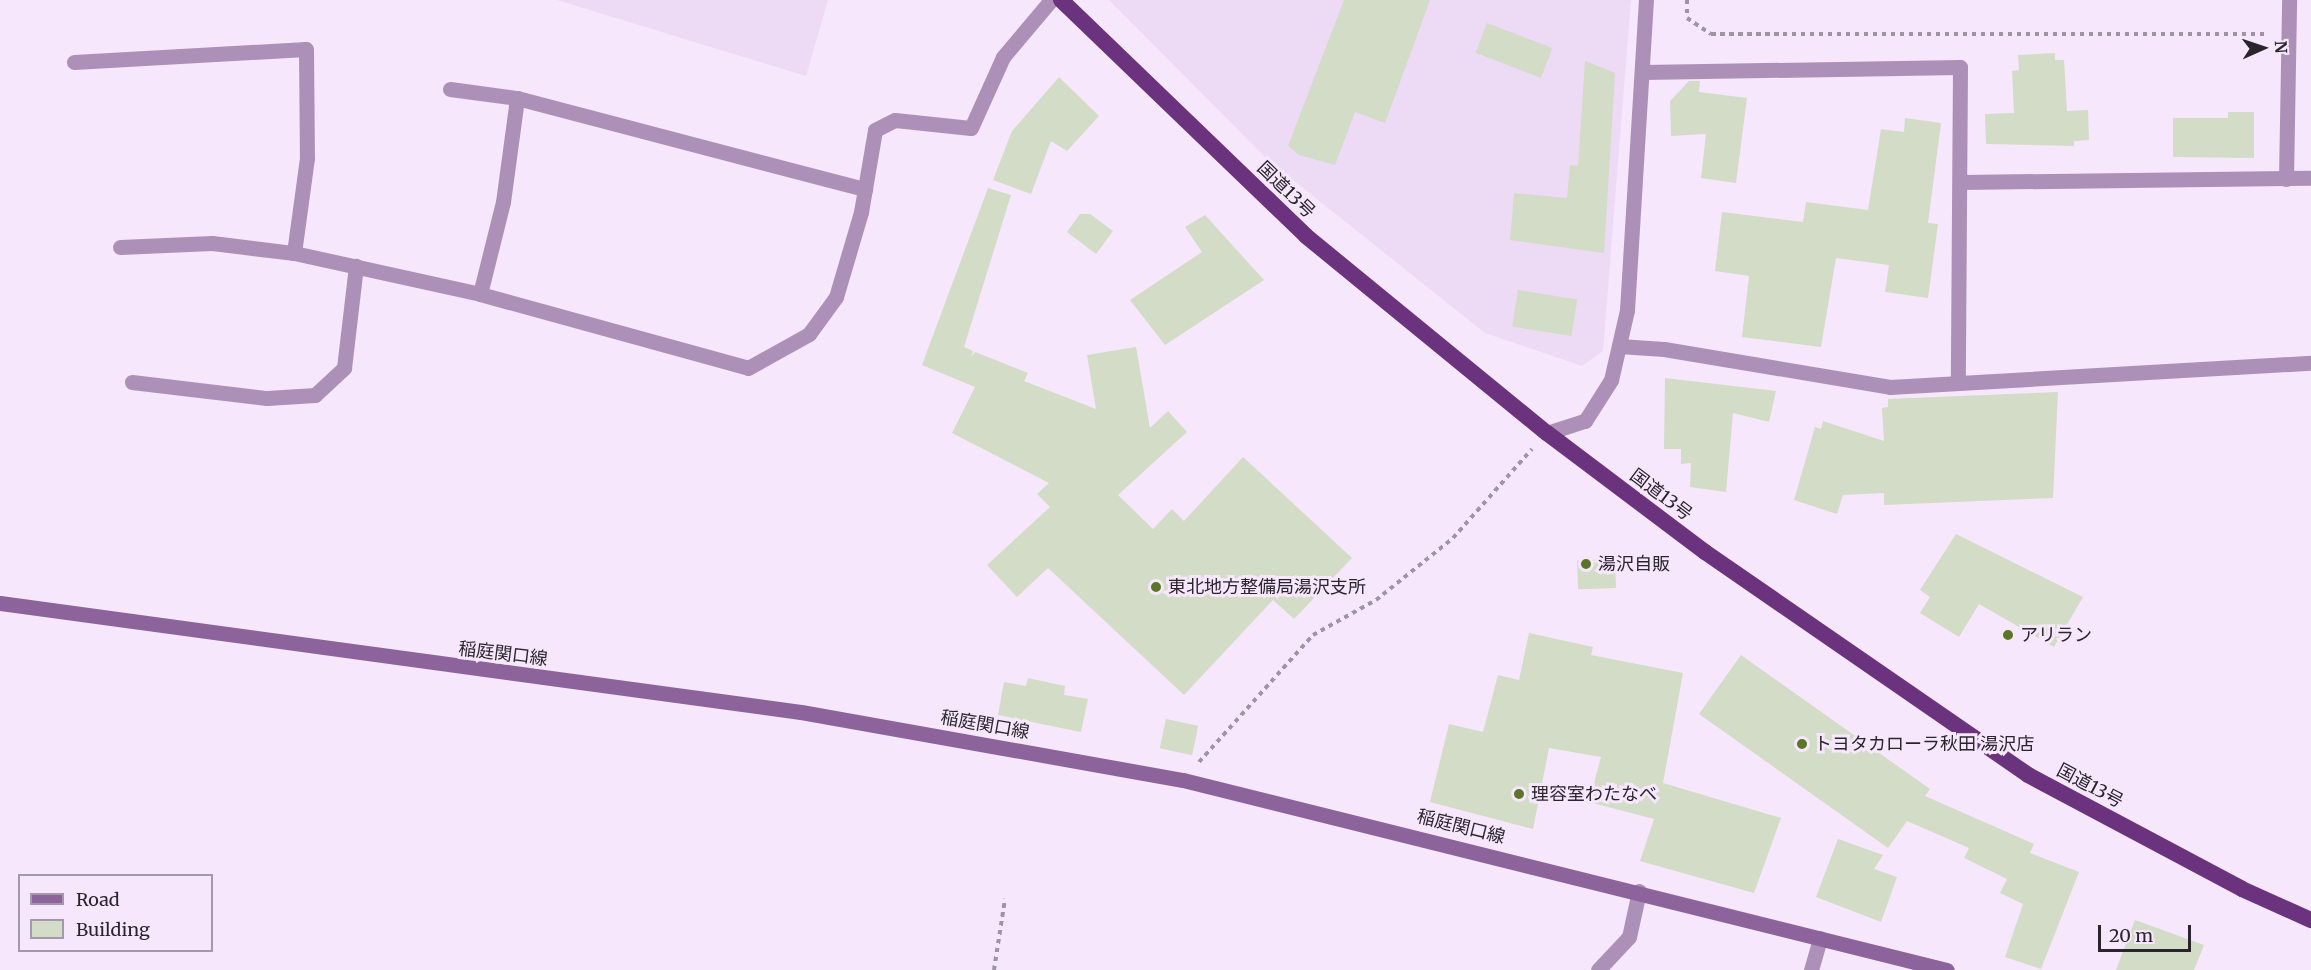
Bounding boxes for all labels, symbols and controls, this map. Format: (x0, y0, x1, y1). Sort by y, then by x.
north arrow (2233, 18, 2293, 78)
text: N (2271, 40, 2291, 54)
street label: 国道13号 (1253, 157, 1319, 223)
street label: 国道13号 (1626, 465, 1696, 525)
place label: 湯沢自販 (1598, 553, 1670, 575)
marker: 湯沢自販 (1579, 557, 1593, 571)
place label: 東北地方整備局湯沢支所 (1168, 576, 1366, 598)
marker: 東北地方整備局湯沢支所 (1149, 580, 1163, 594)
place label: アリラン (2020, 624, 2092, 646)
marker: アリラン (2001, 628, 2015, 642)
street label: 稲庭関口線 (457, 638, 549, 670)
street label: 稲庭関口線 (939, 707, 1031, 743)
place label: トヨタカローラ秋田 湯沢店 (1814, 733, 2034, 755)
marker: トヨタカローラ秋田 湯沢店 (1795, 737, 1809, 751)
street label: 国道13号 (2053, 760, 2127, 812)
place label: 理容室わたなべ (1531, 783, 1657, 805)
marker: 理容室わたなべ (1512, 787, 1526, 801)
street label: 稲庭関口線 (1415, 806, 1507, 848)
legend (18, 874, 213, 952)
text: Road (76, 888, 120, 911)
scale bar (2101, 913, 2194, 951)
text: Building (76, 918, 150, 941)
text: 20 m (2109, 924, 2153, 947)

